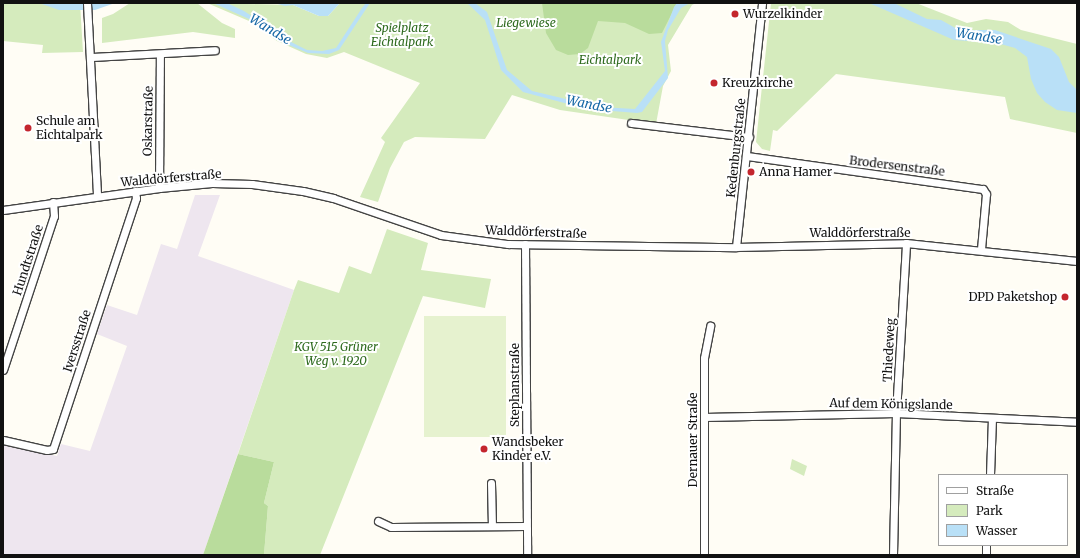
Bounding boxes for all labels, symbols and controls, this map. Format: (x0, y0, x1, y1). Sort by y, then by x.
place label: Wurzelkinder (743, 7, 822, 21)
marker: Wurzelkinder (730, 9, 740, 19)
water label: Wandse (246, 11, 294, 49)
park label: Liegewiese (496, 16, 556, 30)
park label: Spielplatz Eichtalpark (371, 21, 433, 49)
water label: Wandse (955, 26, 1003, 48)
park label: Eichtalpark (579, 53, 641, 67)
place label: Kreuzkirche (722, 76, 793, 90)
marker: Kreuzkirche (709, 78, 719, 88)
street label: Oskarstraße (140, 86, 156, 156)
water label: Wandse (565, 93, 613, 117)
street label: Kedenburgstraße (724, 98, 748, 198)
place label: Schule am Eichtalpark (36, 114, 103, 142)
marker: Schule am Eichtalpark (23, 123, 33, 133)
street label: Brodersenstraße (849, 153, 945, 179)
place label: Anna Hamer (759, 165, 832, 179)
street label: Walddörferstraße (120, 166, 222, 190)
marker: Anna Hamer (746, 167, 756, 177)
street label: Hundtstraße (10, 223, 46, 297)
street label: Walddörferstraße (485, 223, 587, 241)
street label: Walddörferstraße (809, 226, 911, 240)
place label: DPD Paketshop (969, 290, 1057, 304)
marker: DPD Paketshop (1060, 292, 1070, 302)
street label: Iversstraße (60, 308, 94, 374)
street label: Thiedeweg (880, 318, 898, 382)
park label: KGV 515 Grüner Weg v. 1920 (294, 340, 378, 368)
street label: Stephanstraße (508, 343, 522, 427)
street label: Dernauer Straße (686, 393, 700, 487)
street label: Auf dem Königslande (829, 396, 953, 412)
place label: Wandsbeker Kinder e.V. (492, 435, 564, 463)
marker: Wandsbeker Kinder e.V. (479, 444, 489, 454)
legend (938, 474, 1068, 546)
text: Straße (976, 483, 1014, 498)
text: Park (976, 503, 1003, 518)
text: Wasser (976, 523, 1017, 538)

